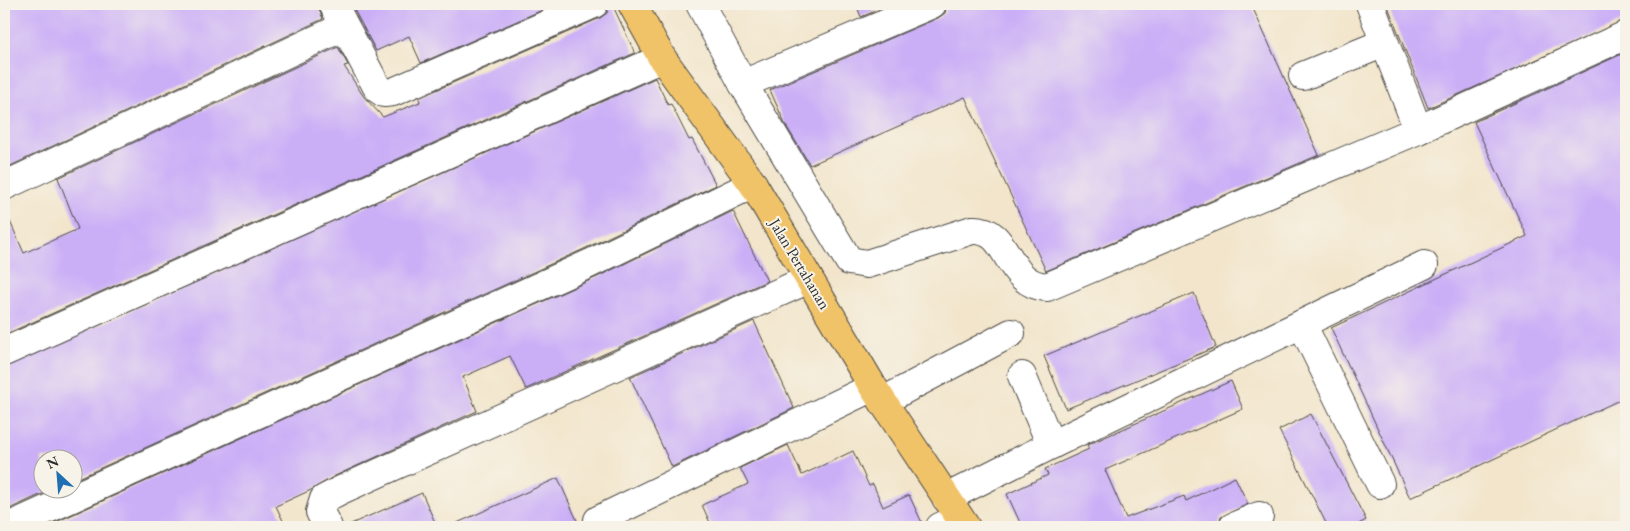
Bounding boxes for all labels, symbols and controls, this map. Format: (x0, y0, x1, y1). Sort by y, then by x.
street label: Jalan Pertahanan (764, 213, 836, 314)
north arrow (32, 448, 82, 498)
text: N (43, 451, 62, 473)

